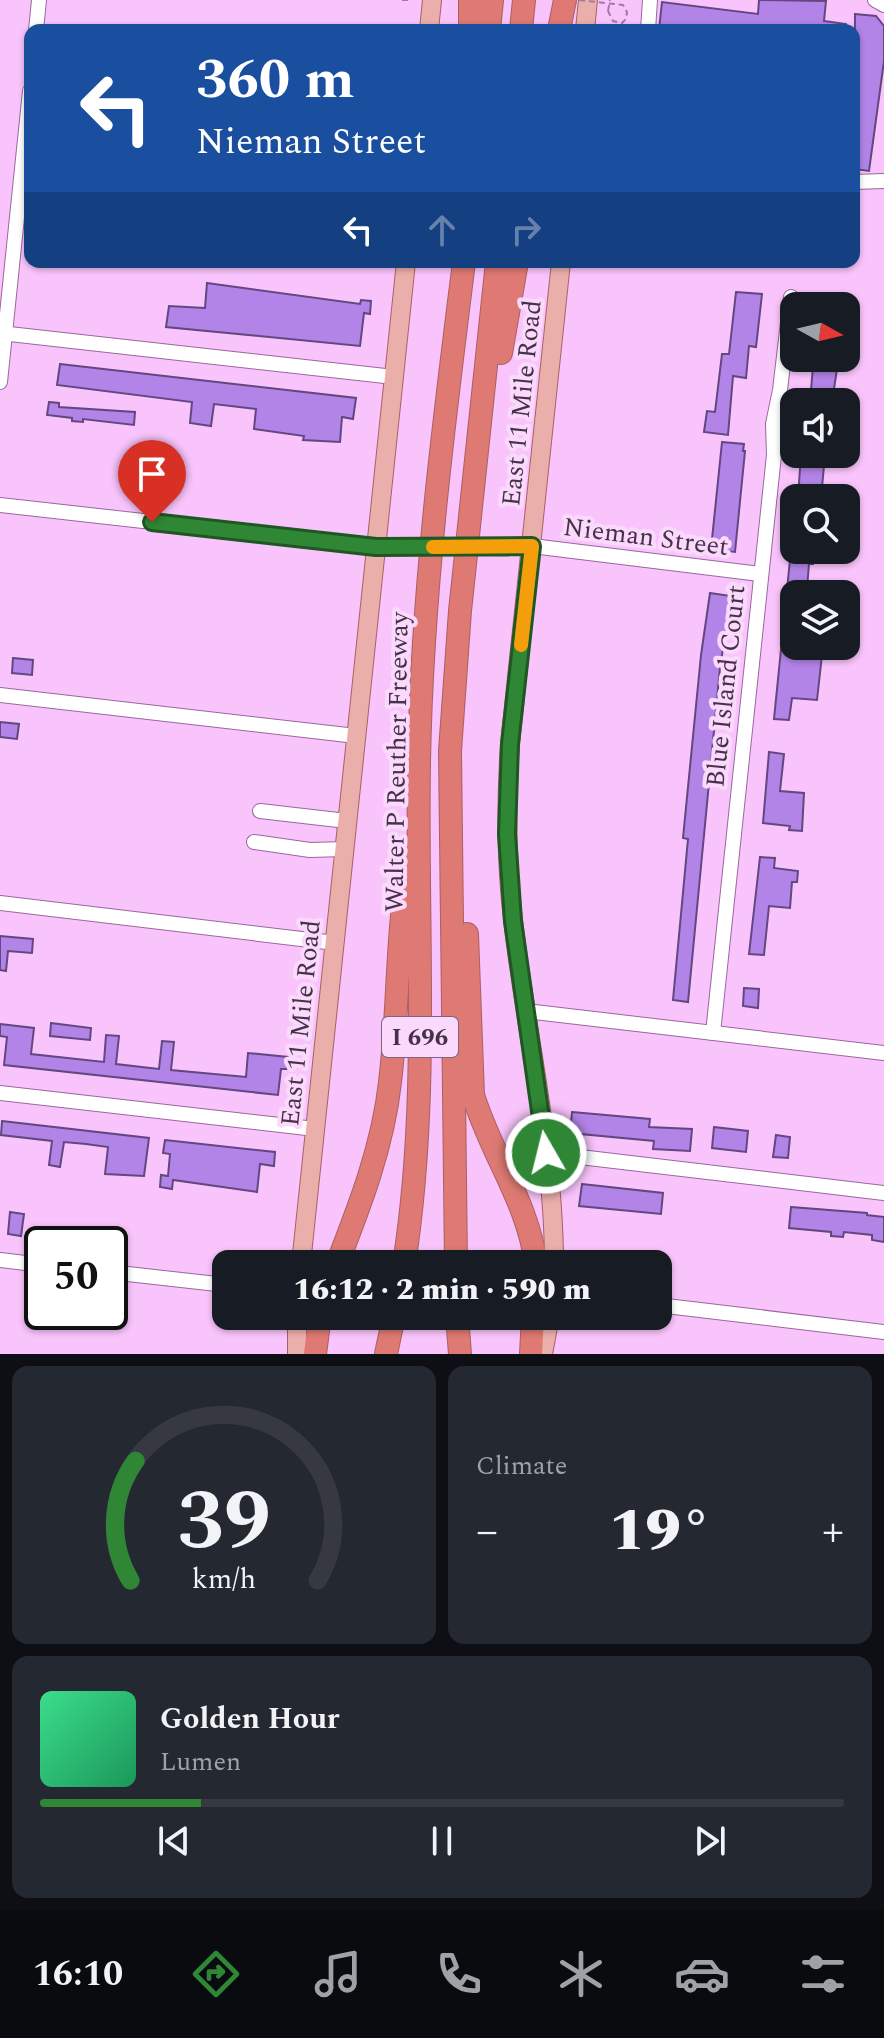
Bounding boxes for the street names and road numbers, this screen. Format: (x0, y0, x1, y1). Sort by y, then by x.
street label: East 11 Mile Road (491, 298, 553, 508)
street label: Nieman Street (561, 507, 731, 567)
street label: Blue Island Court (695, 583, 756, 789)
street label: Walter P Reuther Freeway (374, 610, 420, 913)
street label: East 11 Mile Road (270, 918, 332, 1128)
road number: I 696 (382, 1017, 458, 1057)

